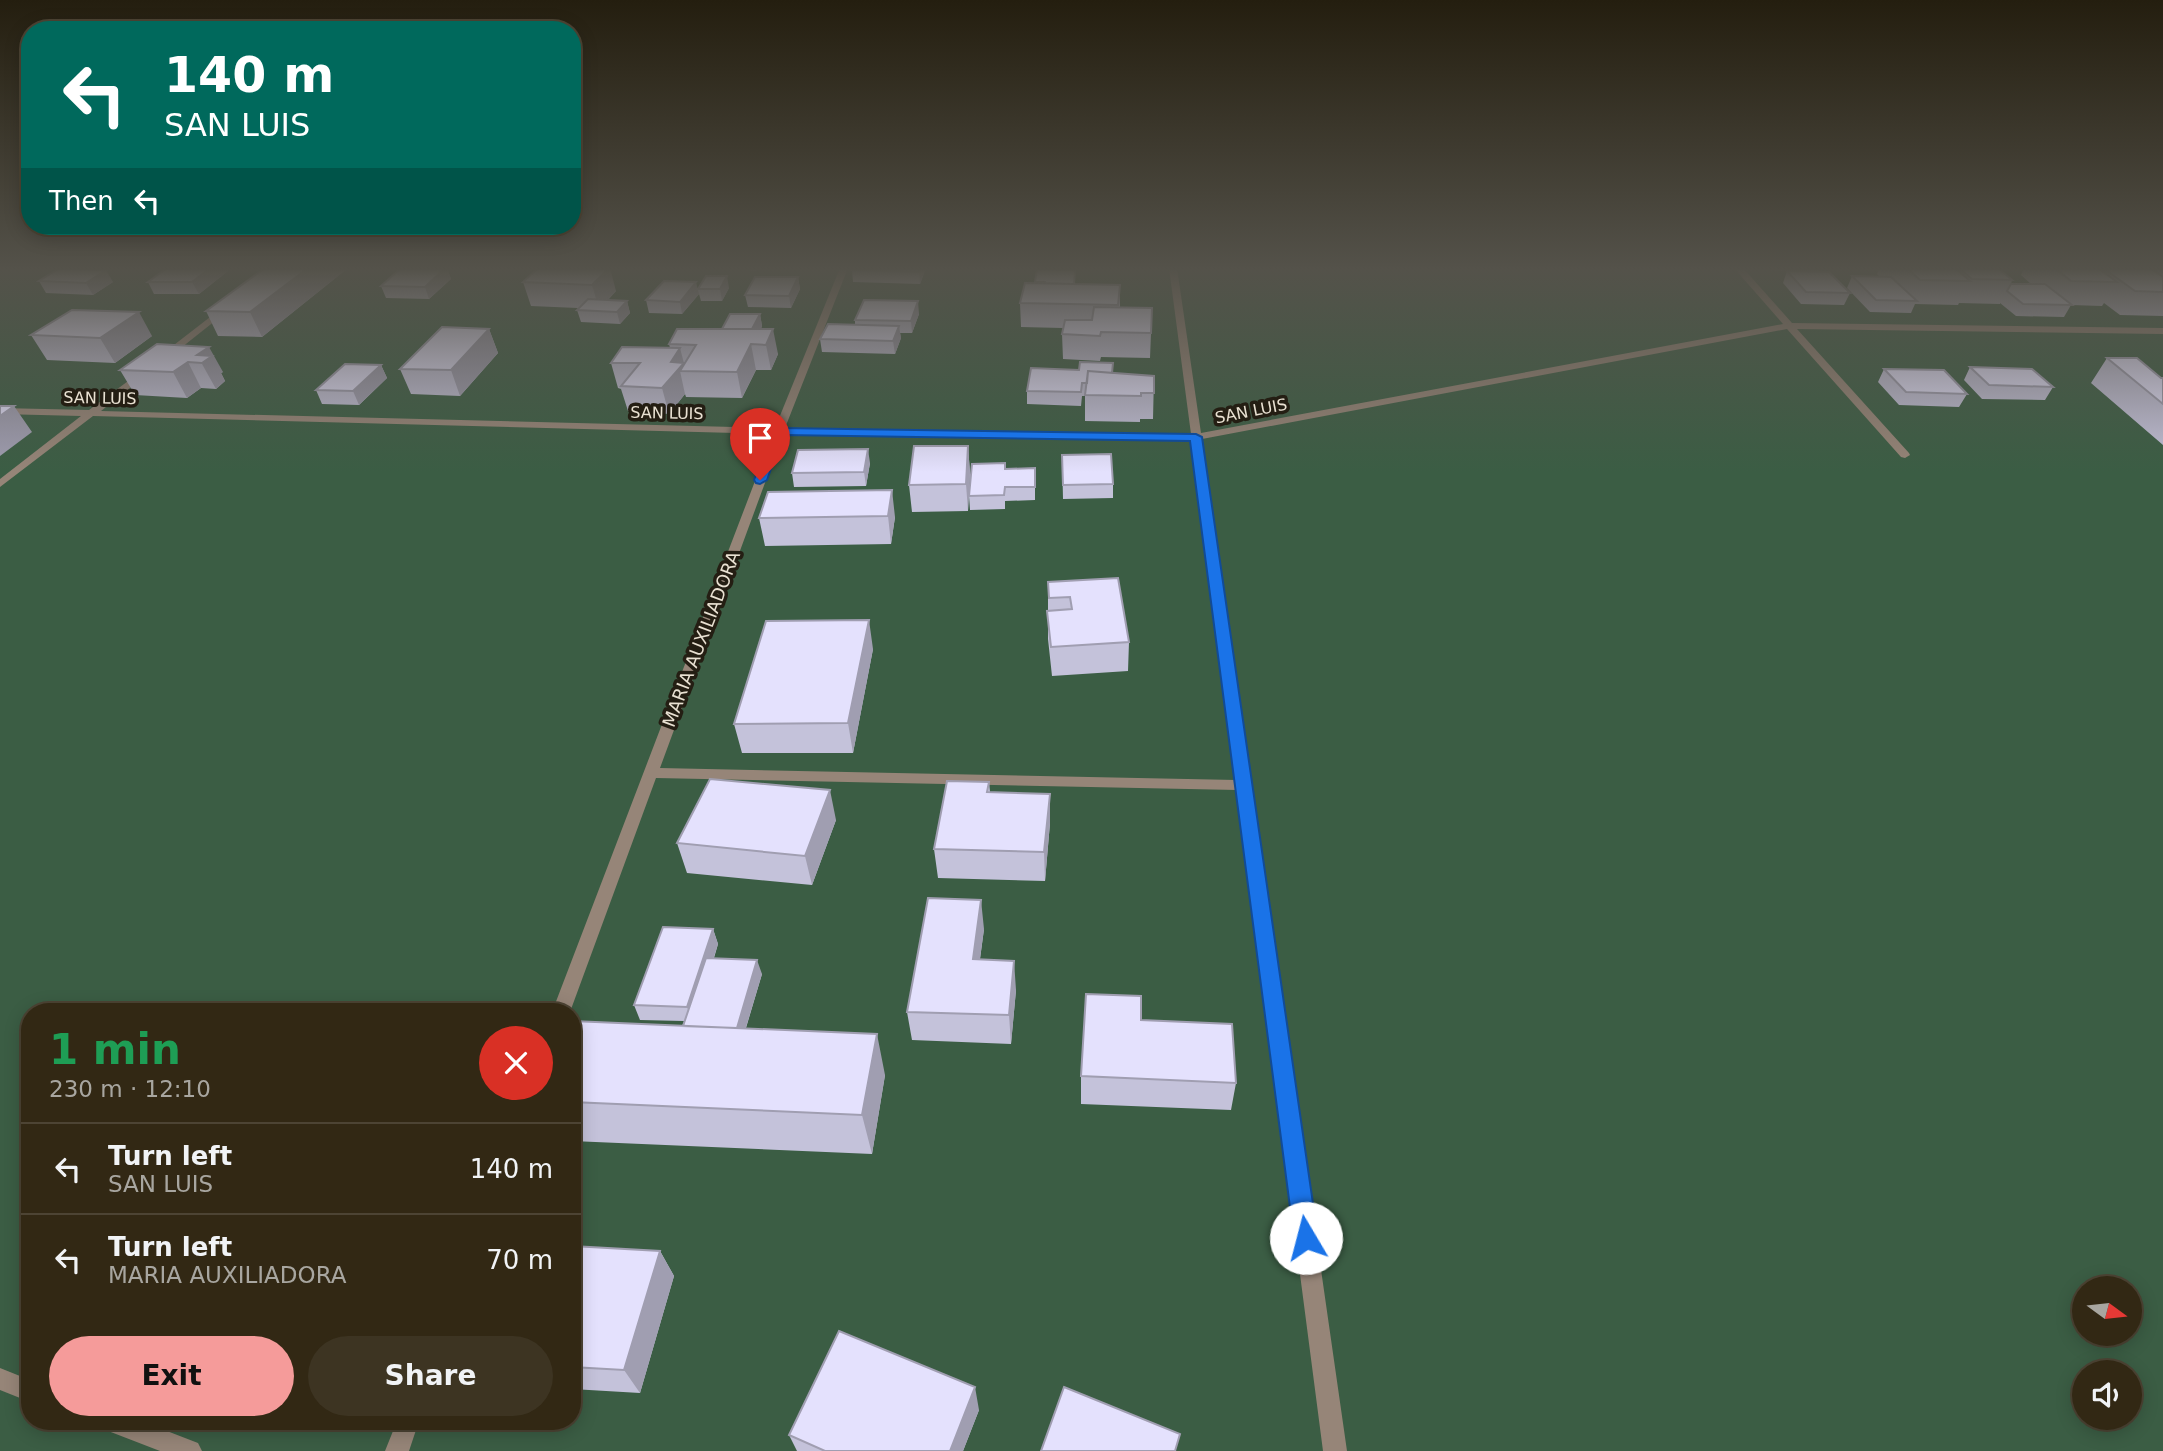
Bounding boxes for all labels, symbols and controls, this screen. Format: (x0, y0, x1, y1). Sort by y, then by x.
text: 140 m (164, 47, 334, 104)
icon: left (49, 49, 140, 140)
text: SAN LUIS (164, 106, 310, 144)
icon: left (128, 182, 166, 220)
text: Then (49, 186, 114, 216)
street label: SAN LUIS (63, 388, 137, 408)
street label: SAN LUIS (1213, 395, 1289, 427)
street label: SAN LUIS (630, 403, 704, 423)
pin (730, 408, 790, 480)
icon: arrive (741, 419, 779, 457)
street label: MARIA AUXILIADORA (658, 547, 744, 730)
text: 1 min (49, 1025, 181, 1074)
button: close (479, 1026, 553, 1100)
text: 230 m · 12:10 (49, 1076, 211, 1102)
text: Turn left (108, 1141, 232, 1171)
icon: left (49, 1150, 87, 1188)
text: 140 m (470, 1154, 553, 1184)
text: SAN LUIS (108, 1171, 213, 1197)
position arrow (1269, 1201, 1343, 1275)
text: Turn left (108, 1232, 232, 1262)
icon: left (49, 1241, 87, 1279)
text: 70 m (486, 1245, 553, 1275)
text: MARIA AUXILIADORA (108, 1262, 346, 1288)
north arrow (2072, 1276, 2142, 1346)
map controls (2072, 1276, 2142, 1430)
button: Exit (49, 1336, 294, 1416)
button: Share (308, 1336, 553, 1416)
button: sound (2072, 1360, 2142, 1430)

